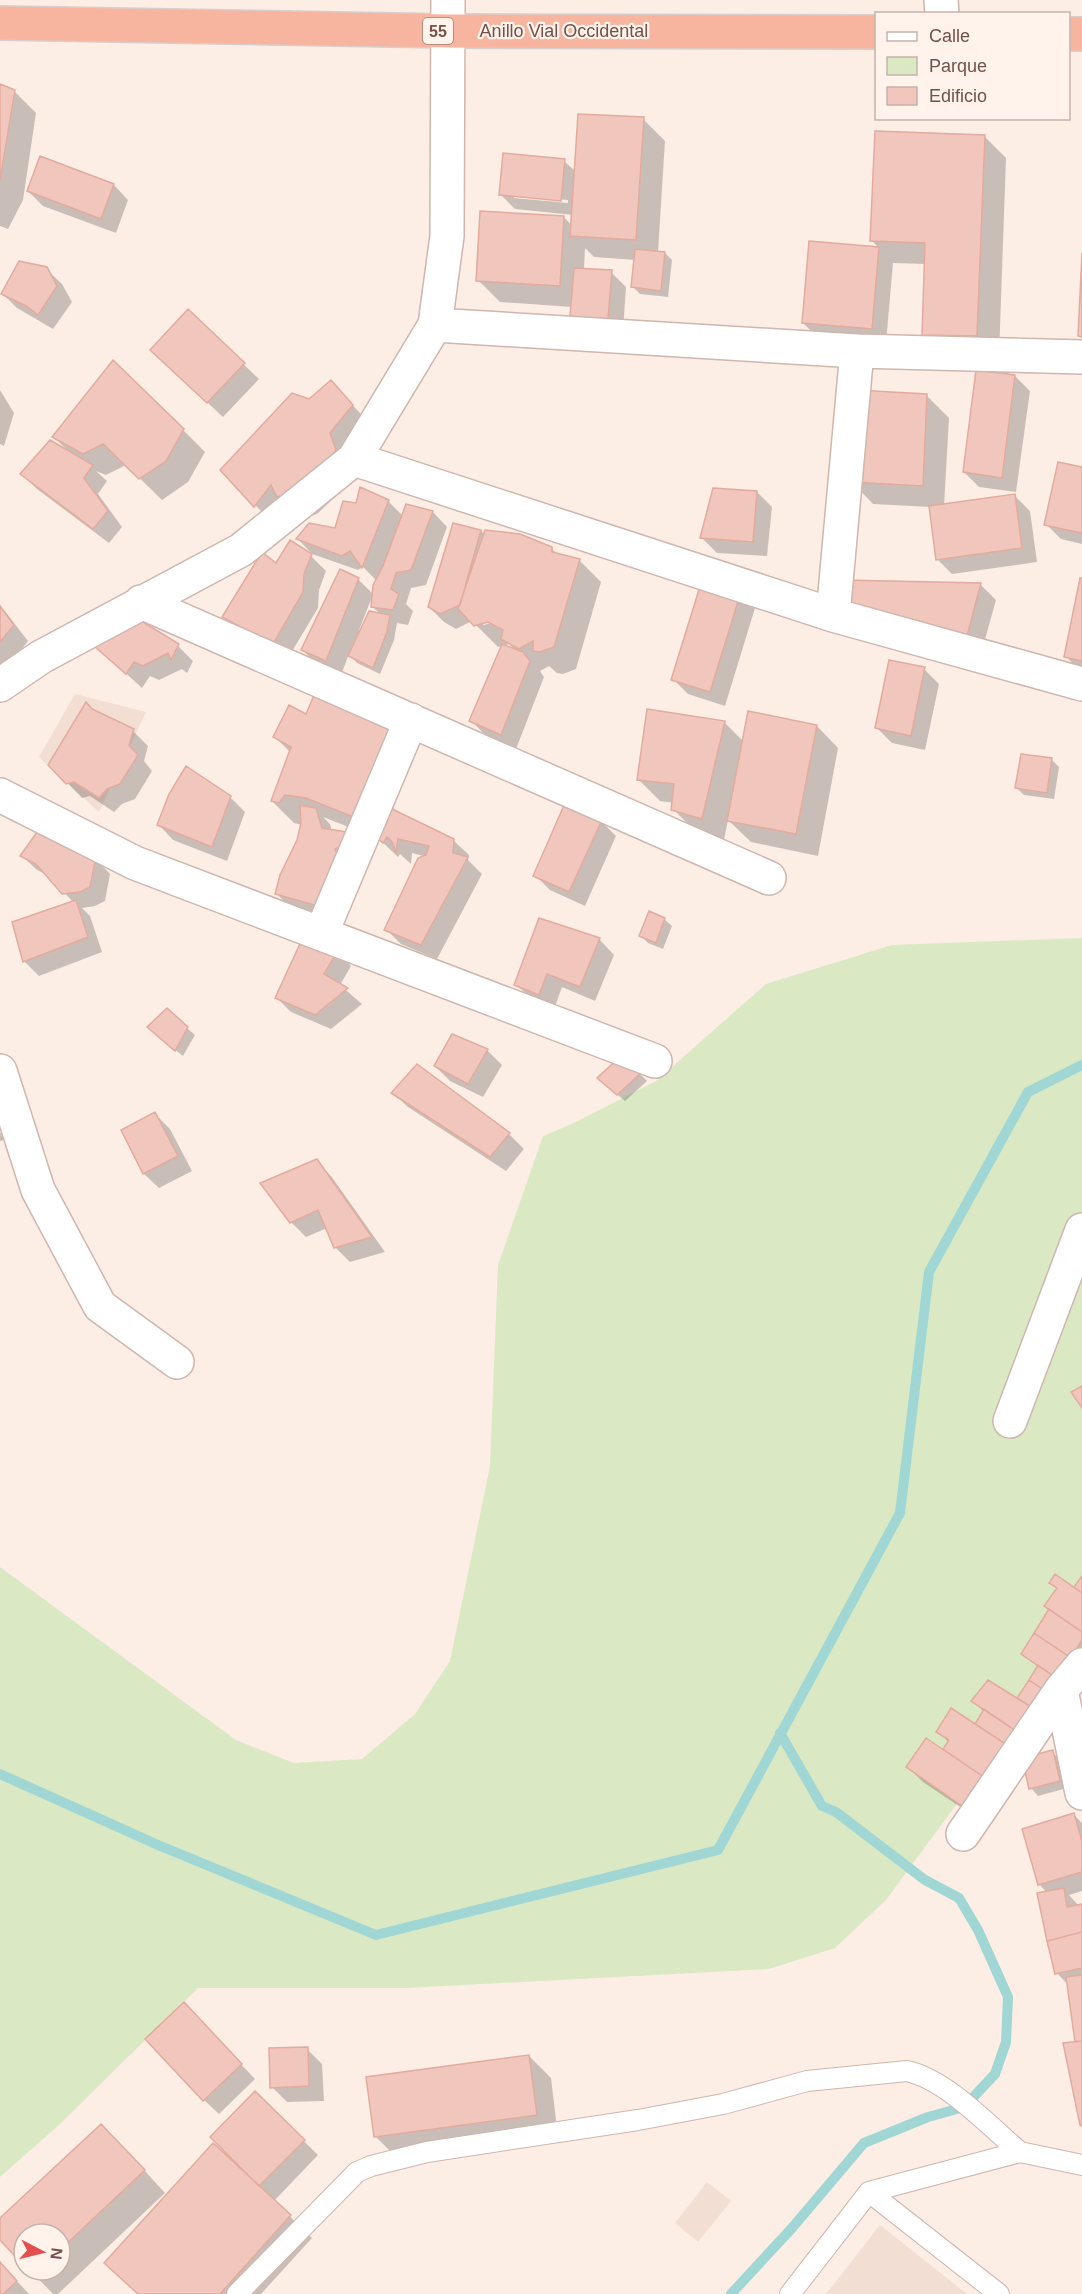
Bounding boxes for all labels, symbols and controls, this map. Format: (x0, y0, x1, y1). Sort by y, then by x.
legend (875, 12, 1070, 120)
road number: 55 (423, 18, 453, 44)
street label: Anillo Vial Occidental (480, 21, 648, 41)
text: Calle (929, 26, 970, 46)
text: Parque (929, 56, 987, 76)
text: Edificio (929, 86, 987, 106)
north arrow (12, 2222, 72, 2282)
text: N (47, 2247, 66, 2261)

